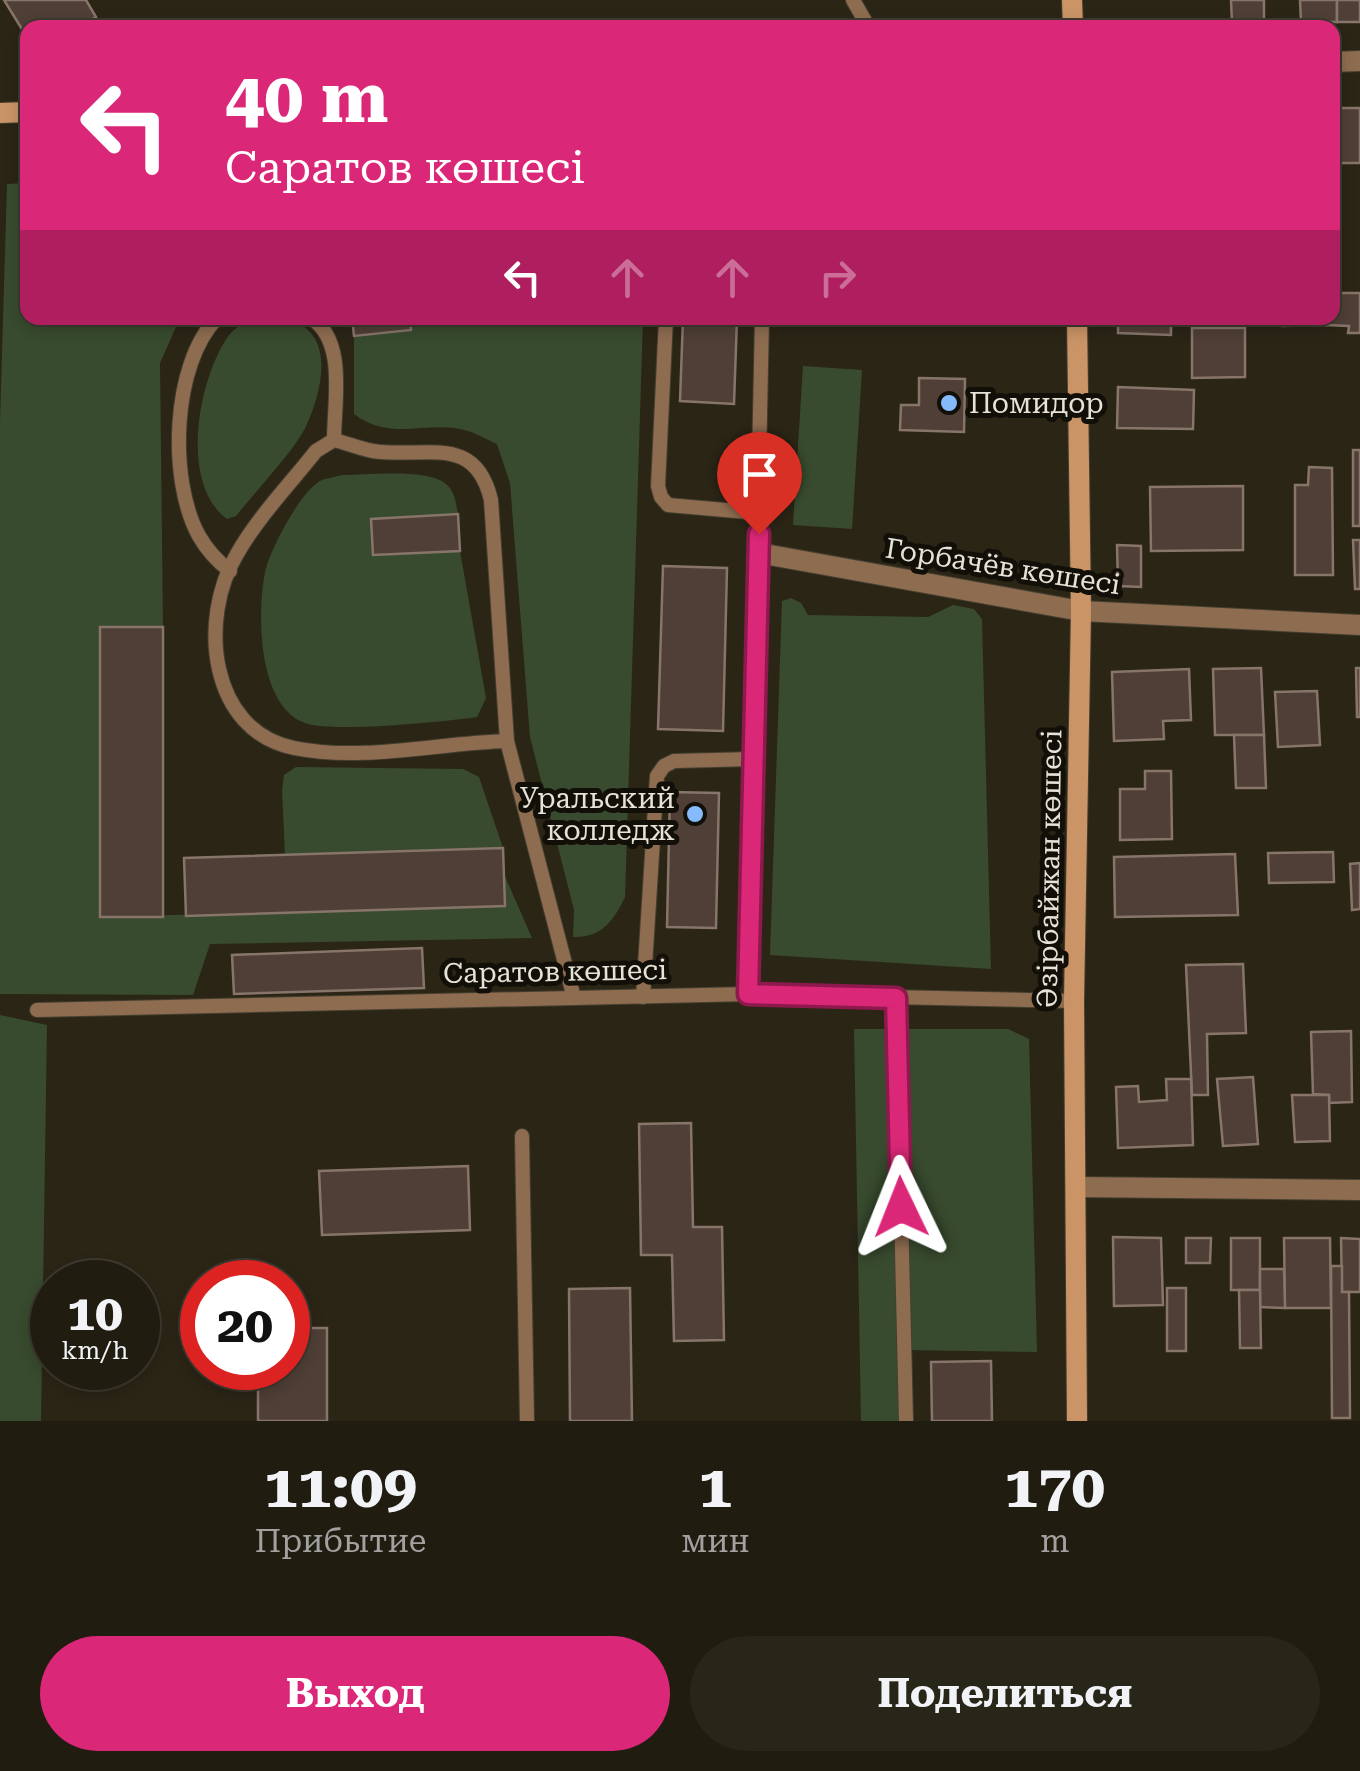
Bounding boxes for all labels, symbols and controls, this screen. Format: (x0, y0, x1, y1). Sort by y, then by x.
text: 40 m (225, 57, 389, 139)
icon: left (60, 60, 190, 190)
text: Саратов көшесі (225, 141, 585, 194)
icon: left (495, 250, 550, 305)
icon: ahead (600, 250, 655, 305)
icon: ahead (705, 250, 760, 305)
icon: right (810, 250, 865, 305)
place label: Помидор (969, 387, 1104, 420)
marker: Помидор (938, 392, 960, 414)
pin (717, 432, 802, 535)
icon: arrive (732, 447, 787, 502)
street label: Горбачёв көшесі (883, 532, 1123, 601)
street label: Әзірбайжан көшесі (1031, 729, 1068, 1009)
place label: Уральский колледж (520, 782, 675, 847)
marker: Уральский колледж (684, 803, 706, 825)
street label: Саратов көшесі (443, 953, 667, 990)
position arrow (849, 1155, 953, 1259)
speed limit sign: 20 (180, 1260, 310, 1390)
text: 10 (67, 1284, 123, 1342)
text: km/h (62, 1336, 128, 1365)
text: 11:09 (264, 1451, 417, 1522)
text: 1 (699, 1451, 732, 1522)
text: 170 (1004, 1451, 1105, 1522)
text: Прибытие (255, 1522, 426, 1560)
text: мин (681, 1522, 749, 1560)
text: m (1040, 1522, 1069, 1560)
button: Выход (40, 1636, 670, 1751)
button: Поделиться (690, 1636, 1320, 1751)

